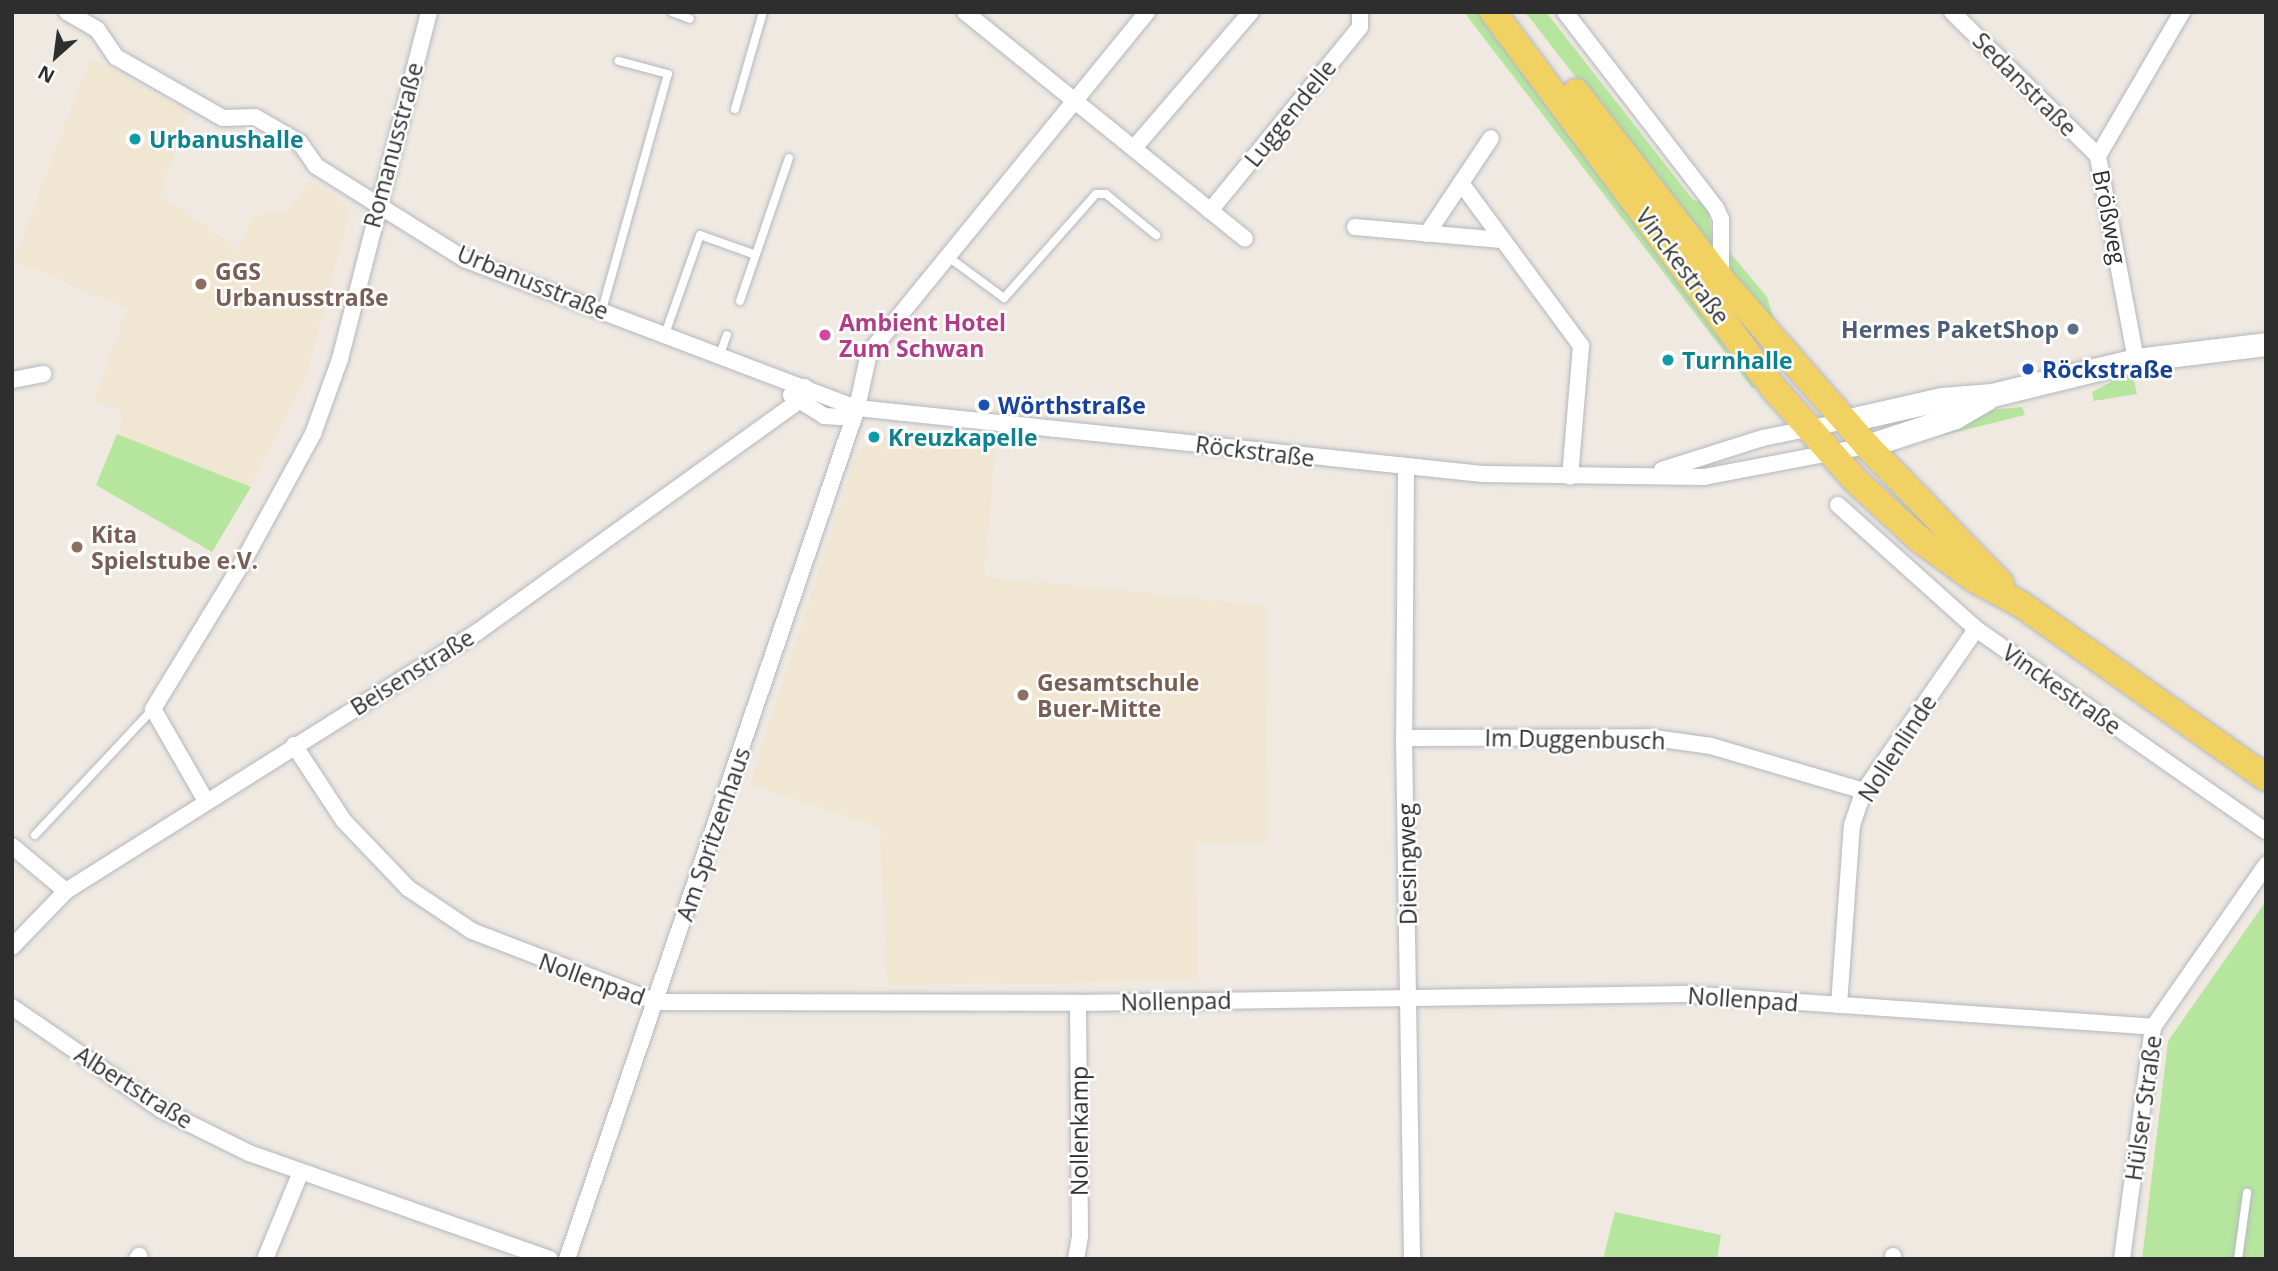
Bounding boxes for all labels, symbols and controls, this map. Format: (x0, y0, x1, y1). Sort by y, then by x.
north arrow (21, 21, 91, 91)
street label: Sedanstraße (1967, 26, 2083, 142)
street label: Luggendelle (1238, 54, 1342, 172)
text: N (33, 59, 59, 90)
street label: Romanusstraße (358, 59, 428, 231)
place label: Urbanushalle (149, 125, 304, 153)
marker: Urbanushalle (127, 131, 143, 147)
street label: Brößweg (2087, 167, 2133, 267)
street label: Vinckestraße (1630, 203, 1736, 329)
street label: Urbanusstraße (453, 239, 613, 325)
place label: GGS Urbanusstraße (215, 257, 389, 311)
marker: GGS Urbanusstraße (193, 276, 209, 292)
place label: Ambient Hotel Zum Schwan (839, 308, 1006, 362)
place label: Hermes PaketShop (1841, 315, 2059, 343)
marker: Hermes PaketShop (2065, 321, 2081, 337)
marker: Ambient Hotel Zum Schwan (817, 327, 833, 343)
place label: Turnhalle (1682, 346, 1793, 374)
marker: Turnhalle (1660, 352, 1676, 368)
place label: Röckstraße (2042, 355, 2173, 383)
marker: Röckstraße (2020, 361, 2036, 377)
place label: Wörthstraße (998, 391, 1146, 419)
marker: Wörthstraße (976, 397, 992, 413)
place label: Kreuzkapelle (888, 423, 1038, 451)
marker: Kreuzkapelle (866, 429, 882, 445)
street label: Röckstraße (1194, 430, 1316, 472)
place label: Kita Spielstube e.V. (91, 520, 258, 574)
marker: Kita Spielstube e.V. (69, 539, 85, 555)
street label: Beisenstraße (345, 623, 479, 721)
street label: Vinckestraße (1997, 638, 2127, 740)
place label: Gesamtschule Buer-Mitte (1037, 668, 1199, 722)
marker: Gesamtschule Buer-Mitte (1015, 687, 1031, 703)
street label: Nollenlinde (1852, 689, 1942, 807)
street label: Im Duggenbusch (1484, 724, 1666, 754)
street label: Am Spritzenhaus (670, 744, 756, 924)
street label: Diesingweg (1392, 803, 1422, 925)
street label: Nollenpad (535, 947, 649, 1011)
street label: Nollenpad (1687, 981, 1799, 1017)
street label: Nollenpad (1120, 986, 1232, 1016)
street label: Hülser Straße (2119, 1034, 2167, 1182)
street label: Albertstraße (70, 1040, 198, 1134)
street label: Nollenkamp (1065, 1066, 1093, 1196)

